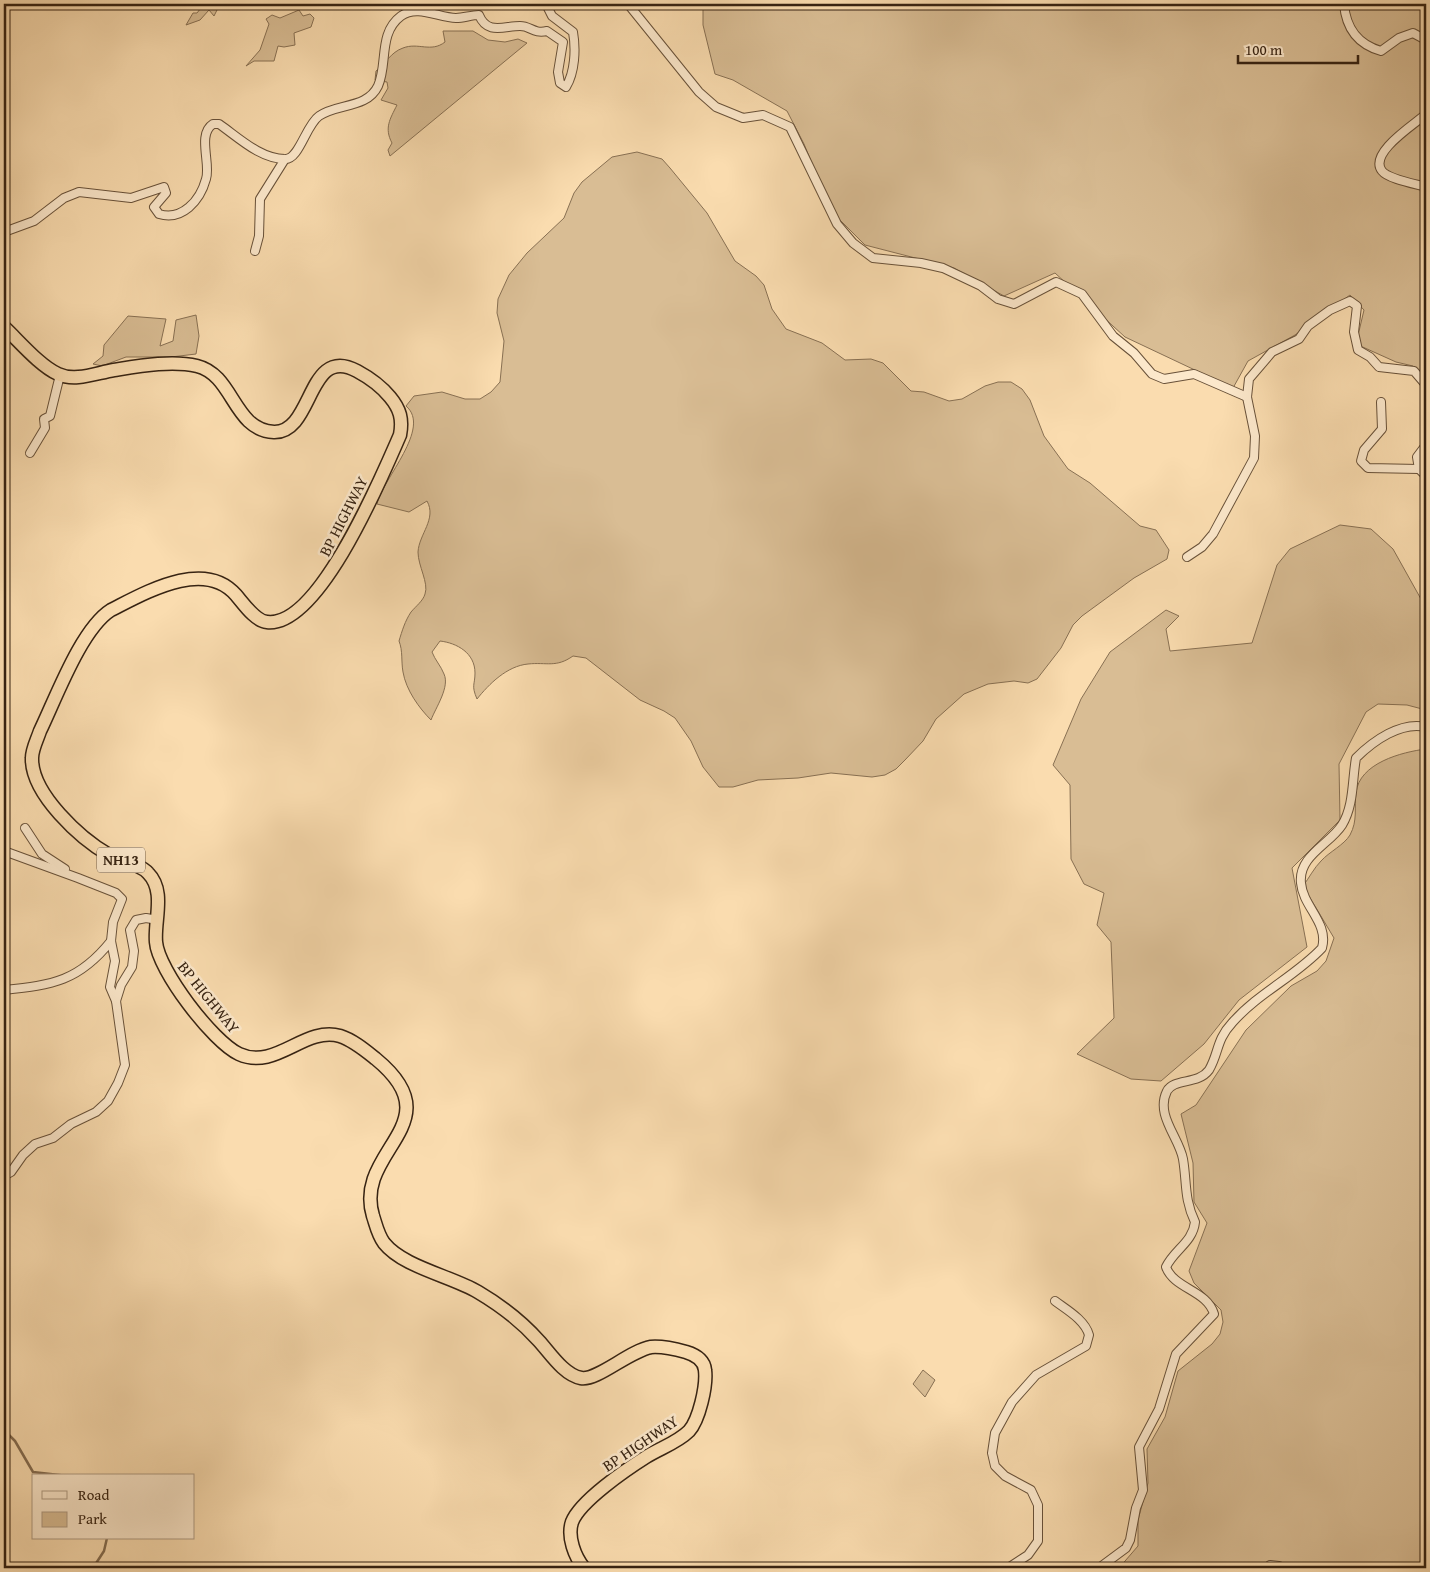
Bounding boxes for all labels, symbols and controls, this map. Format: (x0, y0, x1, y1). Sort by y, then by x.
scale bar (1238, 32, 1358, 64)
text: 100 m (1245, 39, 1283, 60)
street label: BP HIGHWAY (313, 471, 374, 560)
road number: NH13 (97, 848, 145, 872)
street label: BP HIGHWAY (172, 956, 246, 1039)
street label: BP HIGHWAY (597, 1408, 683, 1477)
legend (32, 1474, 195, 1540)
text: Road (78, 1484, 109, 1505)
text: Park (78, 1508, 107, 1529)

